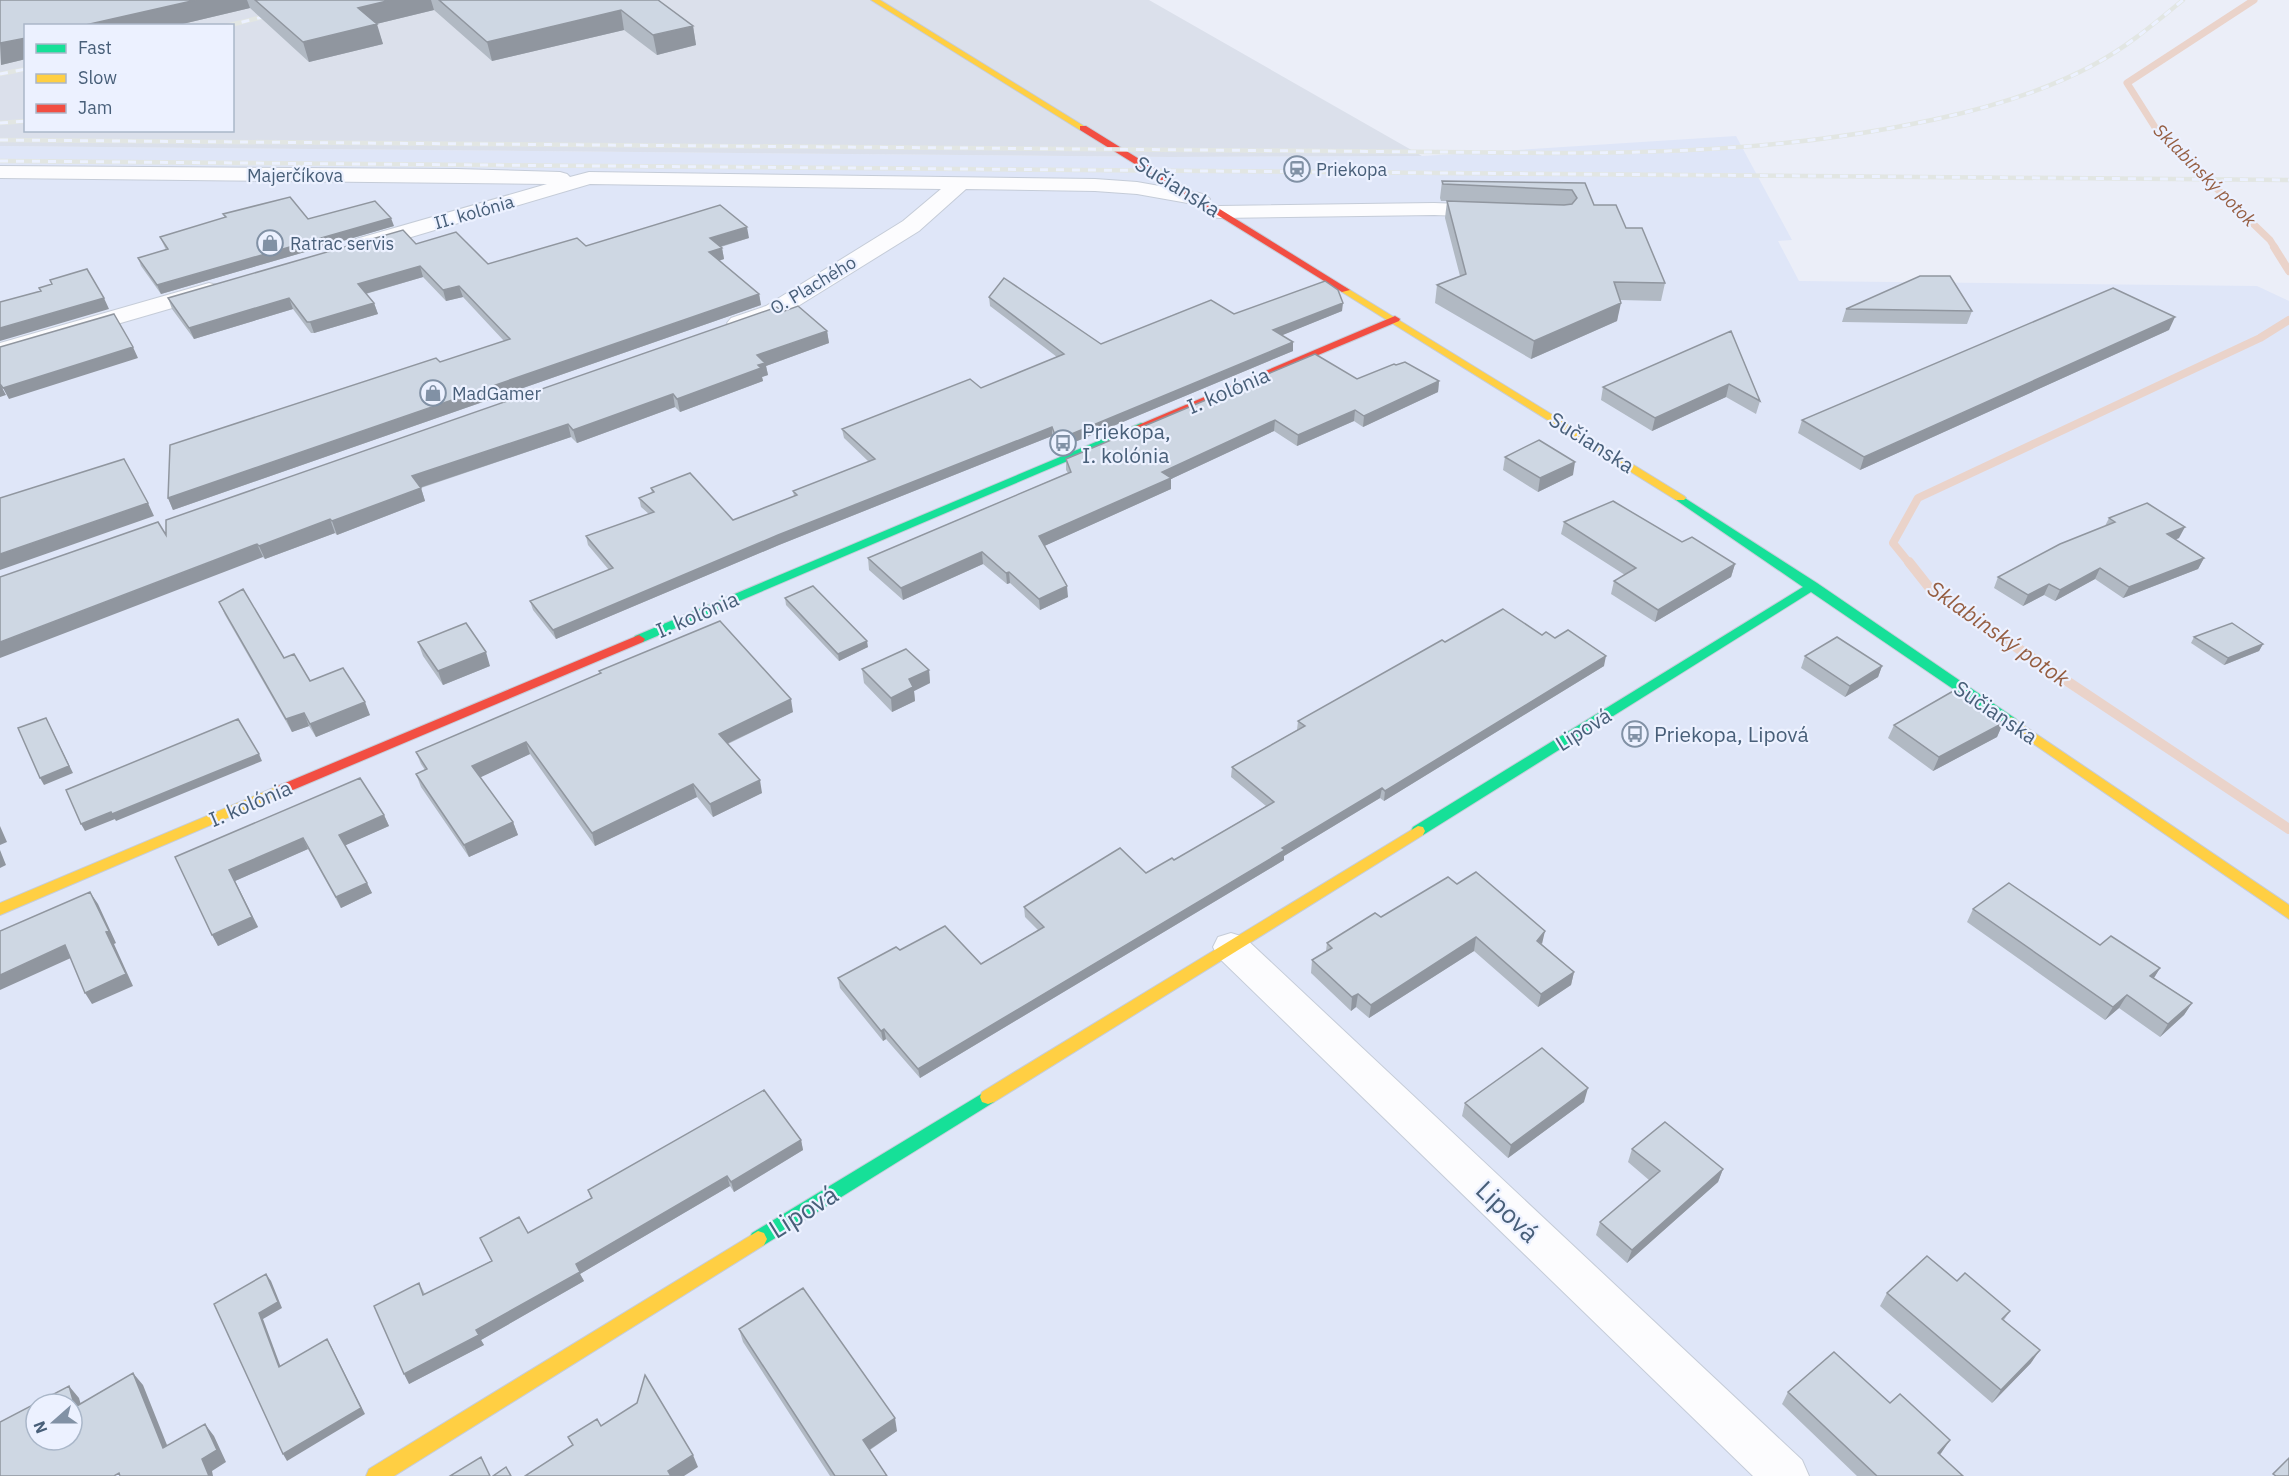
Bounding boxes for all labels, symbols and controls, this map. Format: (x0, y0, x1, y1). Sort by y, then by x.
legend (24, 24, 234, 132)
text: Fast (78, 36, 112, 59)
text: Slow (78, 66, 117, 89)
text: Jam (78, 96, 113, 119)
water label: Sklabinský potok (2149, 119, 2262, 232)
street label: Sučianska (1130, 149, 1226, 223)
station icon: Priekopa (1282, 154, 1312, 184)
place label: Priekopa (1316, 158, 1387, 181)
street label: Majerčíkova (247, 164, 343, 187)
street label: II. kolónia (431, 190, 517, 234)
shop icon: Ratrac servis (255, 228, 285, 258)
place label: Ratrac servis (290, 232, 394, 255)
street label: O. Plachého (766, 250, 860, 320)
street label: I. kolónia (1182, 360, 1274, 420)
shop icon: MadGamer (418, 378, 448, 408)
place label: MadGamer (452, 382, 541, 405)
street label: Sučianska (1544, 405, 1640, 479)
place label: Priekopa, I. kolónia (1082, 417, 1171, 469)
bus stop icon: Priekopa, I. kolónia (1048, 428, 1078, 458)
water label: Sklabinský potok (1923, 573, 2076, 693)
street label: I. kolónia (651, 584, 743, 644)
street label: Sučianska (1949, 674, 2043, 750)
street label: Lipová (1550, 701, 1616, 757)
bus stop icon: Priekopa, Lipová (1620, 719, 1650, 749)
place label: Priekopa, Lipová (1654, 720, 1809, 748)
street label: I. kolónia (204, 773, 296, 833)
street label: Lipová (1469, 1173, 1547, 1249)
street label: Lipová (762, 1177, 844, 1245)
north arrow (24, 1392, 84, 1452)
text: N (29, 1418, 51, 1436)

